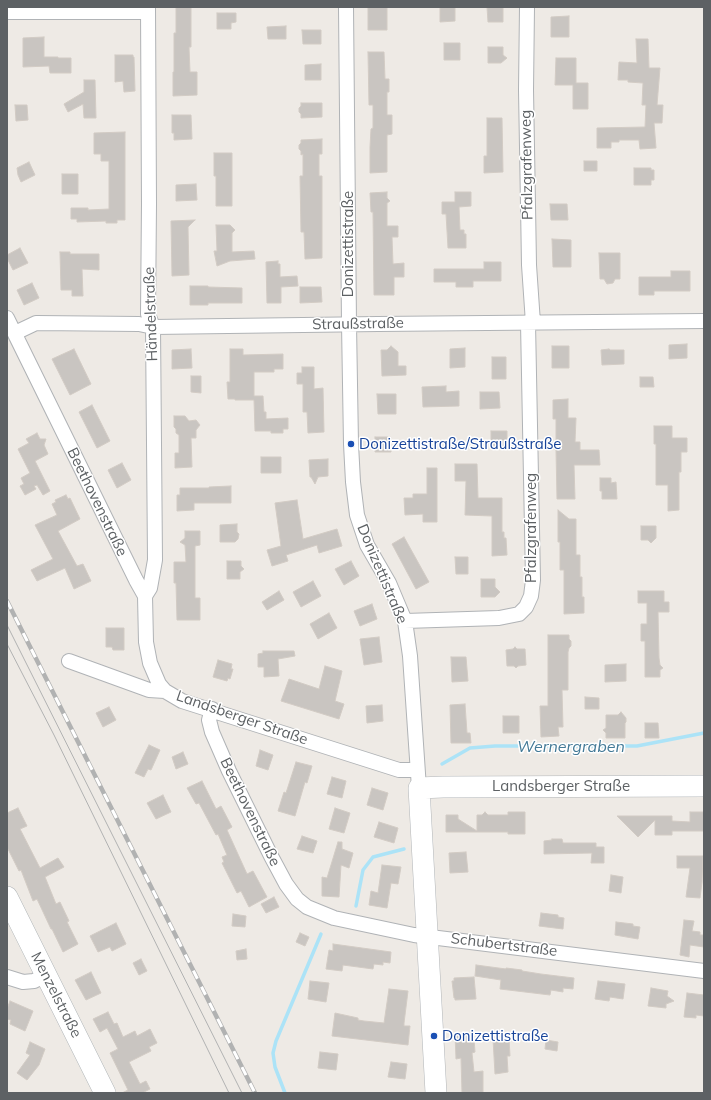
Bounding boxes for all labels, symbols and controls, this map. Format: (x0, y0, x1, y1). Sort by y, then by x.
street label: Pfalzgrafenweg (517, 110, 537, 220)
street label: Donizettistraße (339, 191, 357, 297)
street label: Händelstraße (140, 266, 162, 362)
street label: Straußstraße (312, 314, 404, 334)
place label: Donizettistraße/Straußstraße (359, 435, 561, 453)
marker: Donizettistraße/Straußstraße (346, 439, 356, 449)
street label: Beethovenstraße (63, 445, 131, 559)
street label: Pfalzgrafenweg (522, 473, 540, 583)
street label: Donizettistraße (353, 521, 411, 627)
street label: Landsberger Straße (174, 687, 310, 749)
water label: Wernergraben (517, 737, 625, 757)
street label: Beethovenstraße (216, 755, 284, 869)
street label: Landsberger Straße (492, 777, 630, 795)
street label: Schubertstraße (450, 930, 558, 960)
street label: Menzelstraße (27, 949, 85, 1041)
place label: Donizettistraße (442, 1027, 548, 1045)
marker: Donizettistraße (429, 1031, 439, 1041)

